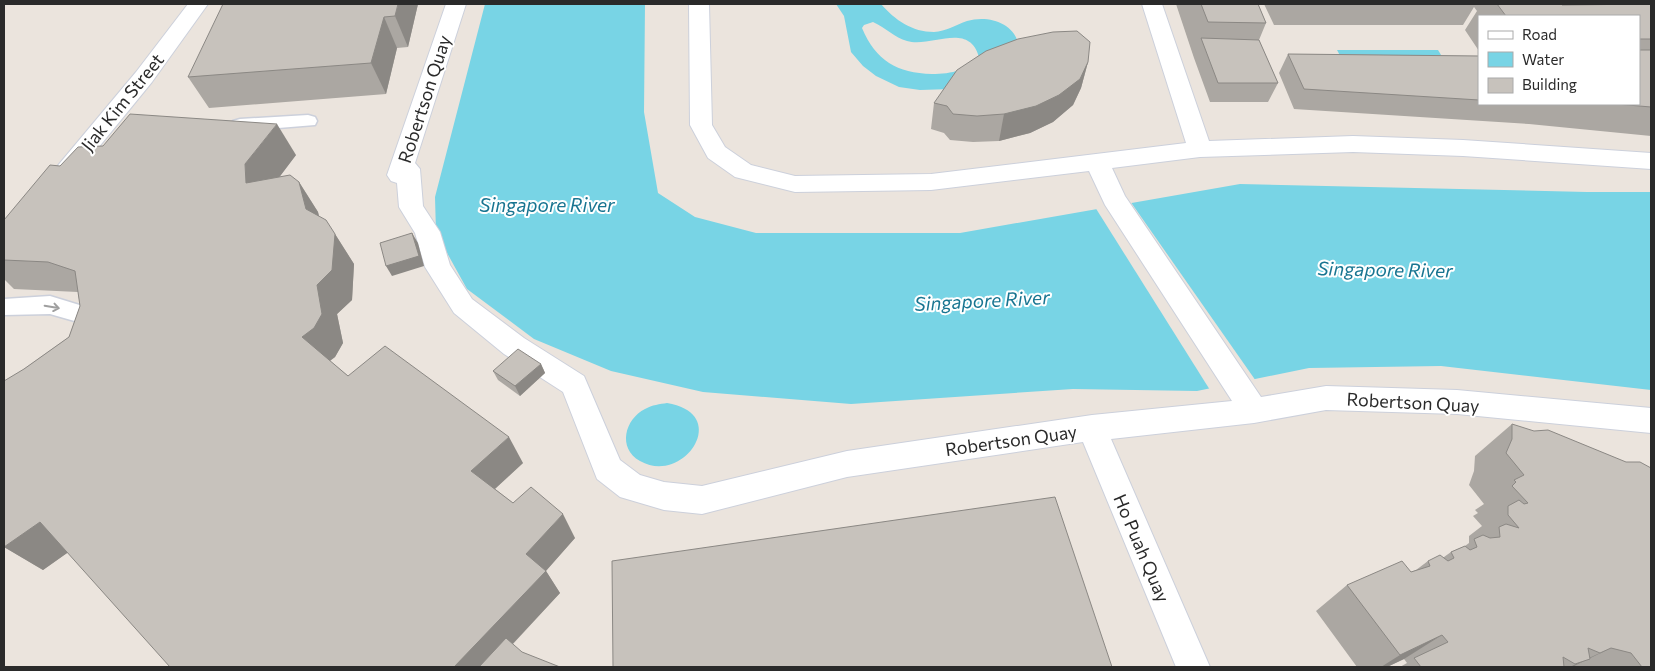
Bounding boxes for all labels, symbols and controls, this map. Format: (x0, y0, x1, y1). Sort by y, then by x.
legend (1478, 15, 1640, 105)
text: Road (1522, 25, 1557, 43)
street label: Robertson Quay (393, 32, 455, 166)
street label: Jiak Kim Street (76, 49, 168, 155)
text: Water (1522, 50, 1564, 68)
text: Building (1522, 75, 1577, 93)
water label: Singapore River (479, 193, 616, 216)
water label: Singapore River (1317, 256, 1454, 282)
water label: Singapore River (914, 285, 1052, 315)
one-way arrow (44, 302, 60, 312)
street label: Robertson Quay (1346, 388, 1480, 416)
street label: Robertson Quay (944, 420, 1078, 460)
street label: Ho Puah Quay (1109, 491, 1175, 605)

